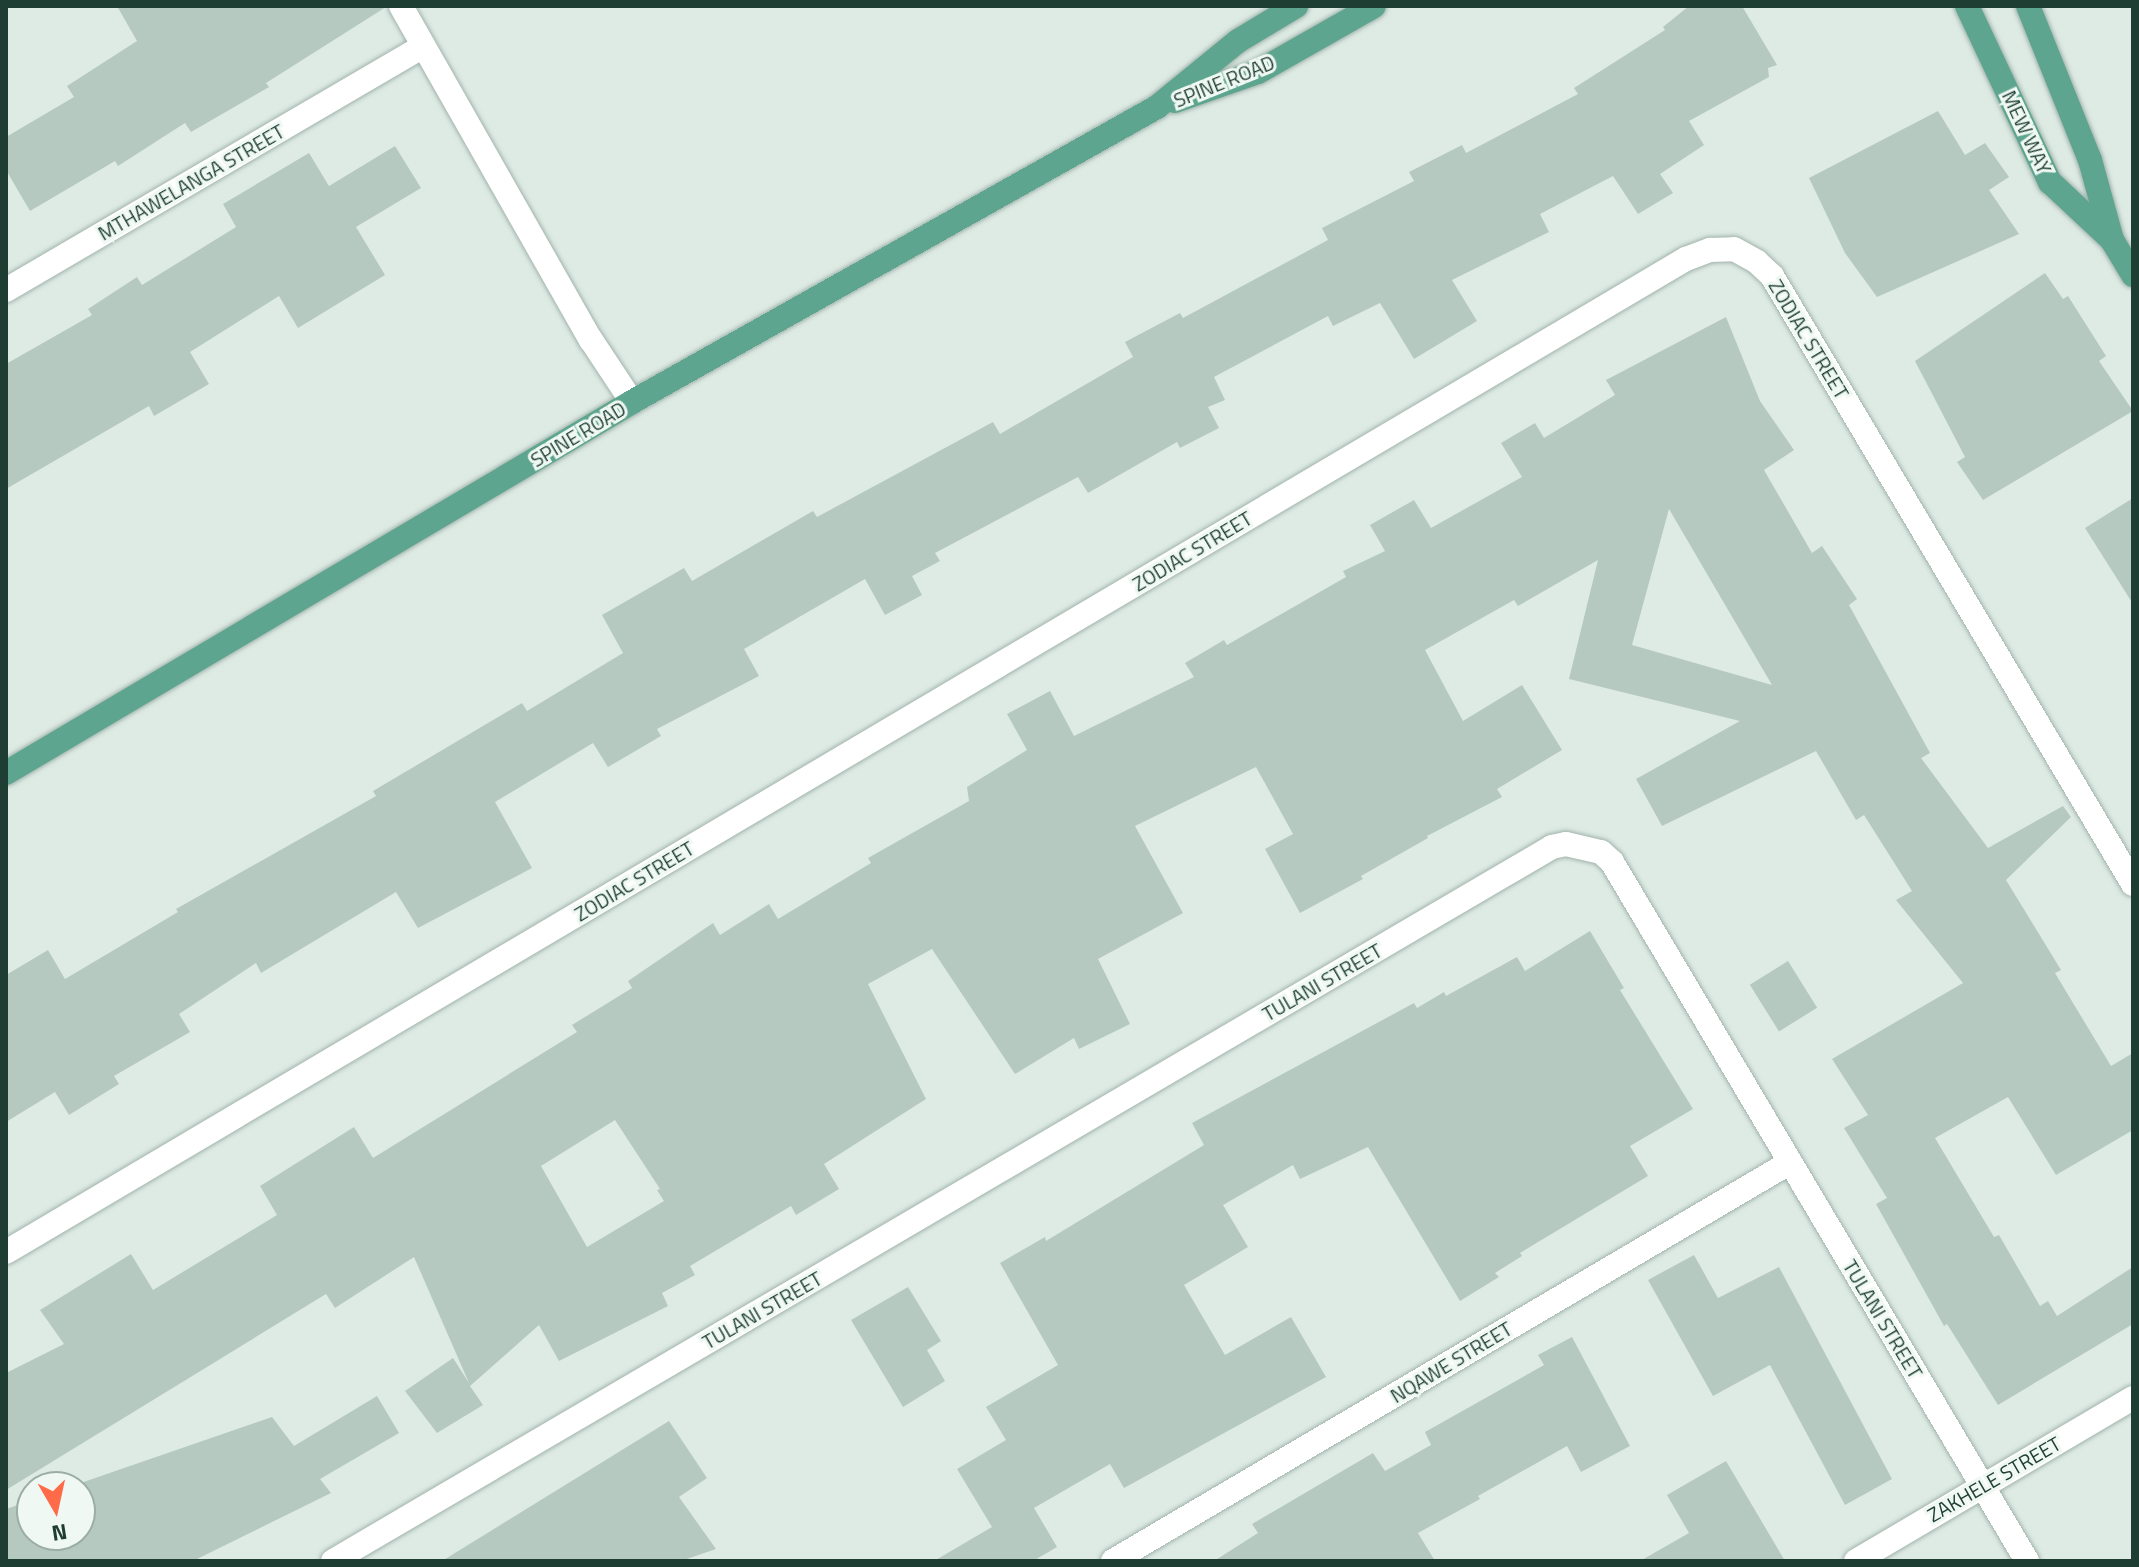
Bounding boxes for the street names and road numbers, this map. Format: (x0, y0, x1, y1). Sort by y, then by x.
street label: SPINE ROAD (1170, 50, 1278, 112)
street label: MEW WAY (1997, 87, 2057, 177)
street label: MTHAWELANGA STREET (94, 119, 288, 245)
street label: ZODIAC STREET (1764, 275, 1854, 403)
street label: SPINE ROAD (526, 396, 630, 472)
street label: ZODIAC STREET (1128, 506, 1256, 596)
street label: ZODIAC STREET (570, 836, 698, 926)
street label: TULANI STREET (1258, 938, 1386, 1026)
street label: TULANI STREET (1838, 1255, 1928, 1383)
street label: TULANI STREET (698, 1266, 826, 1354)
street label: NQAWE STREET (1386, 1316, 1516, 1408)
street label: ZAKHELE STREET (1923, 1431, 2065, 1527)

